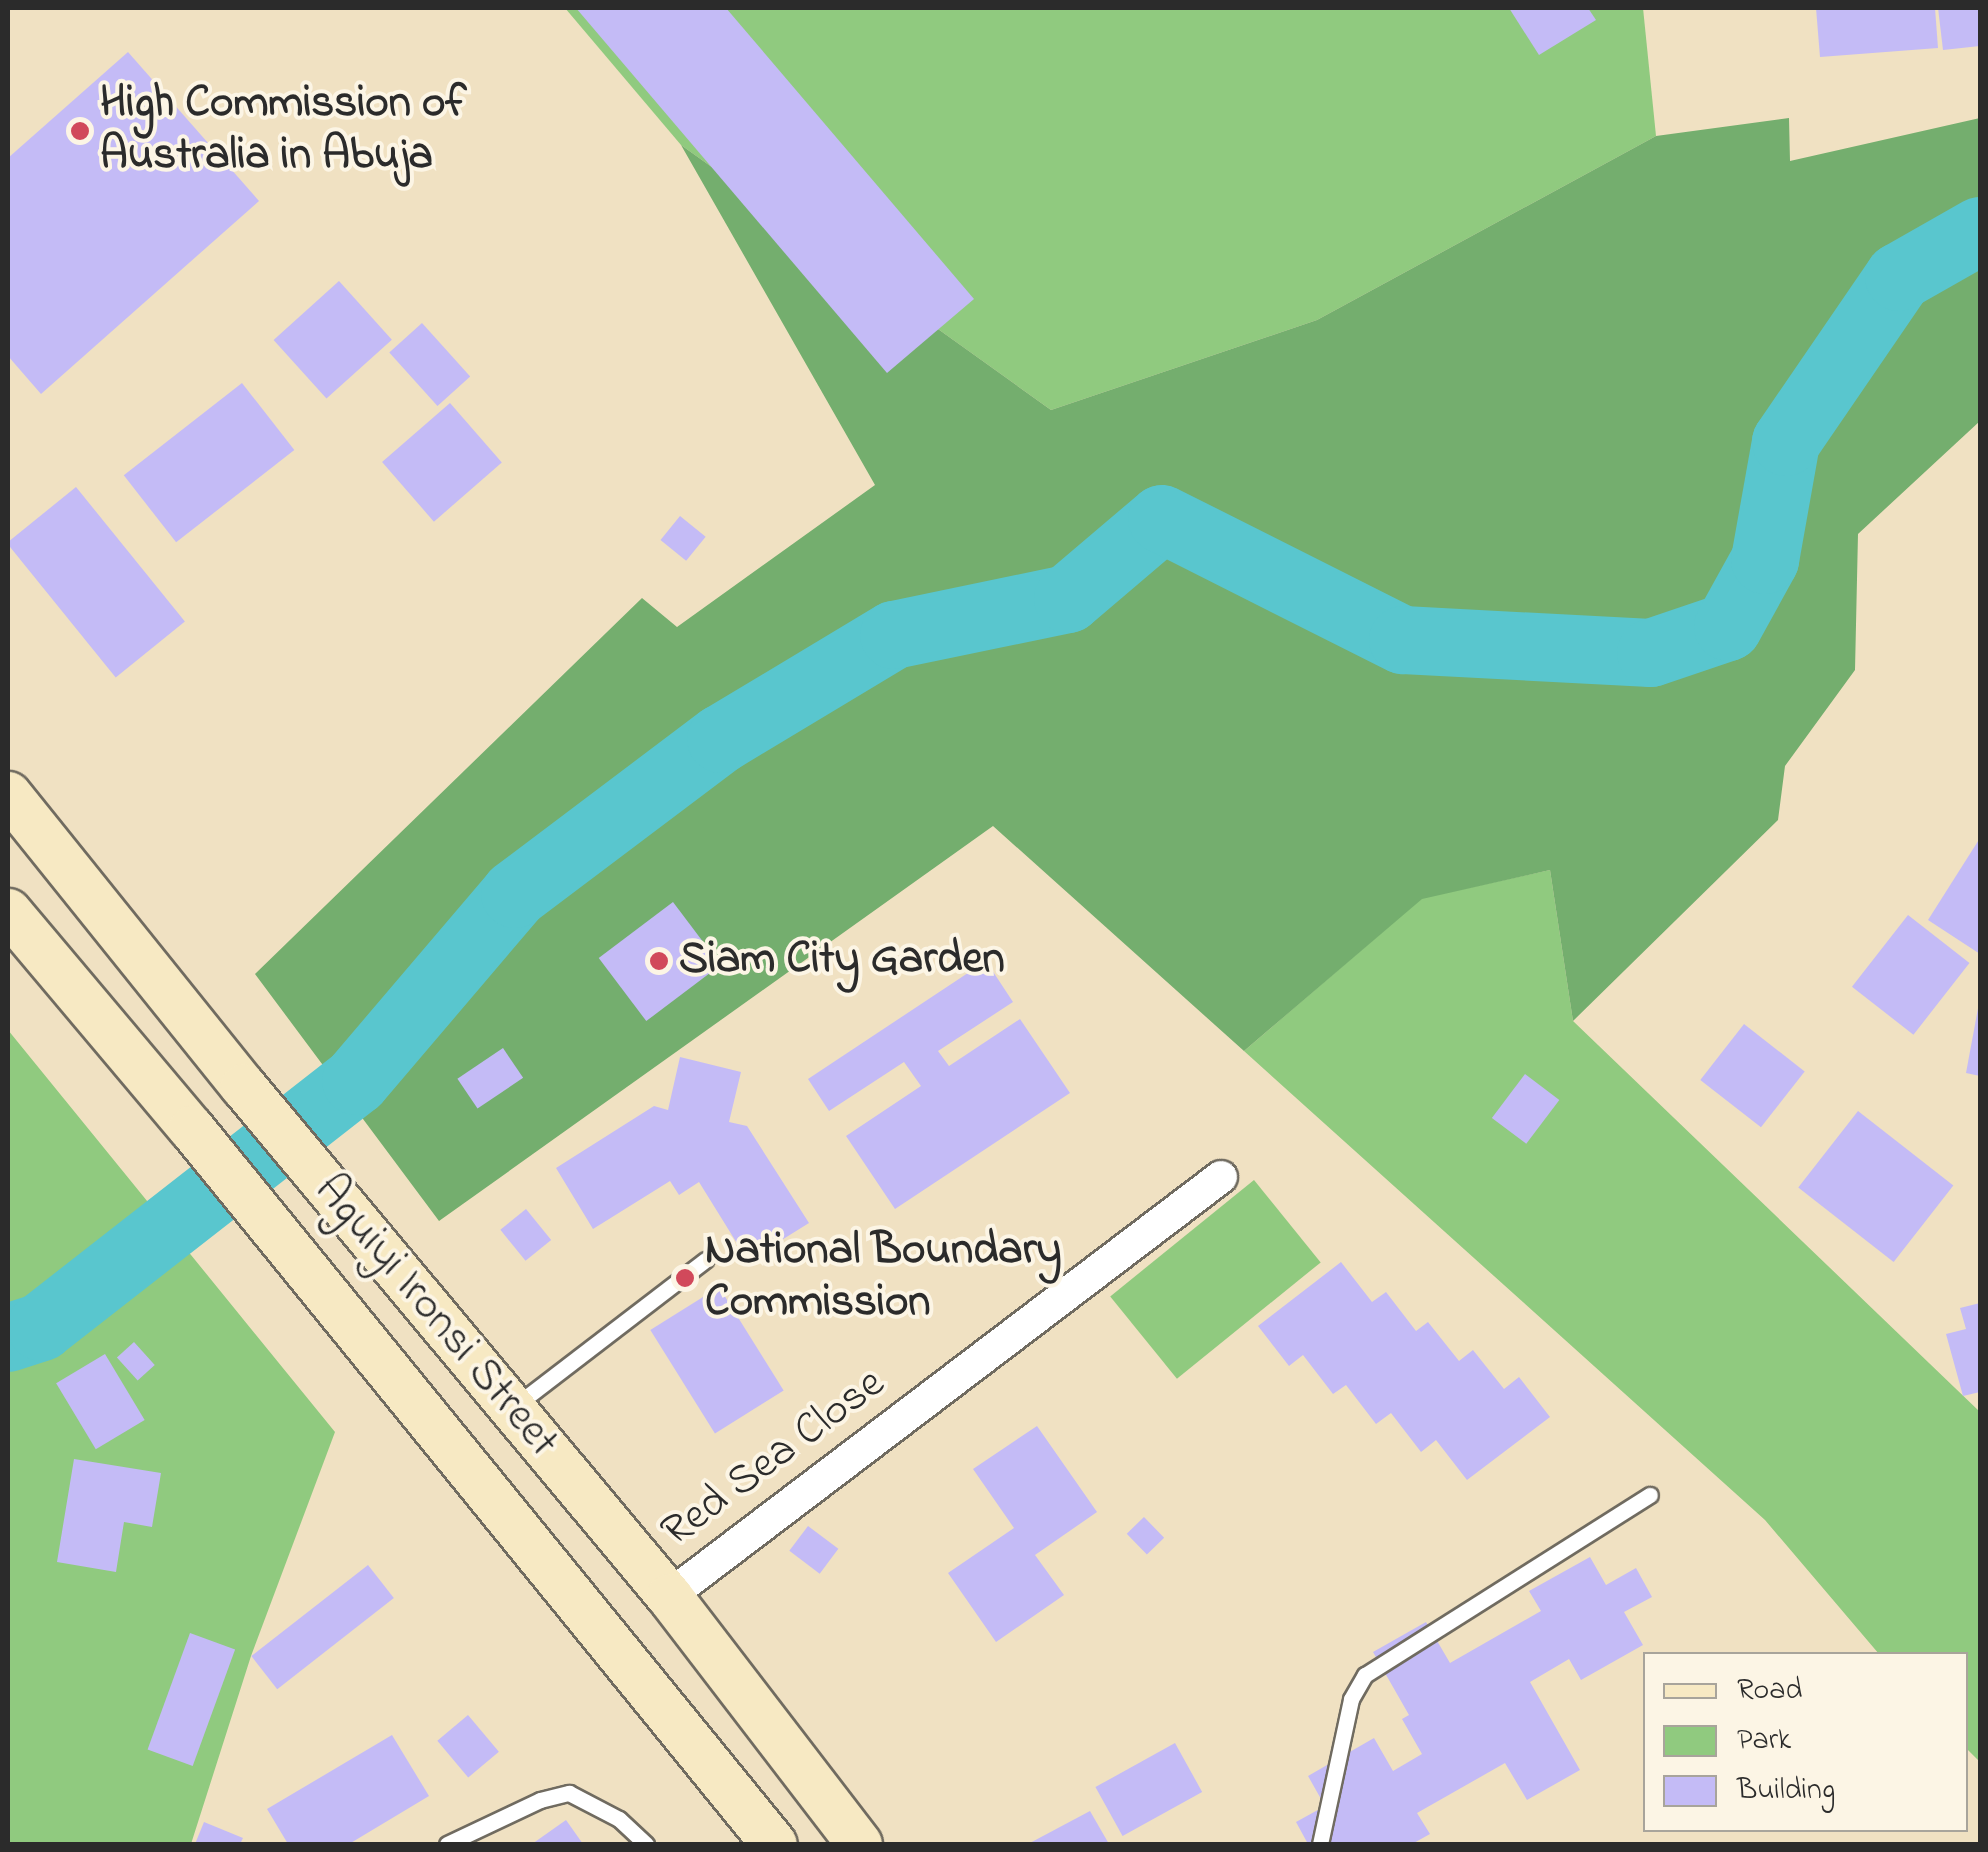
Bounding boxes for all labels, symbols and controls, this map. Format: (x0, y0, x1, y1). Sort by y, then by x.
place label: High Commission of Australia in Abuja (100, 78, 466, 184)
marker: High Commission of Australia in Abuja (69, 120, 91, 142)
place label: Siam City Garden (679, 934, 1005, 988)
marker: Siam City Garden (648, 950, 670, 972)
street label: Aguiyi Ironsi Street (301, 1165, 569, 1469)
place label: National Boundary Commission (705, 1225, 1062, 1331)
marker: National Boundary Commission (674, 1267, 696, 1289)
street label: Red Sea Close (652, 1358, 896, 1560)
legend (1643, 1652, 1968, 1832)
text: Road (1737, 1669, 1802, 1713)
text: Park (1737, 1719, 1791, 1763)
text: Building (1737, 1769, 1835, 1813)

